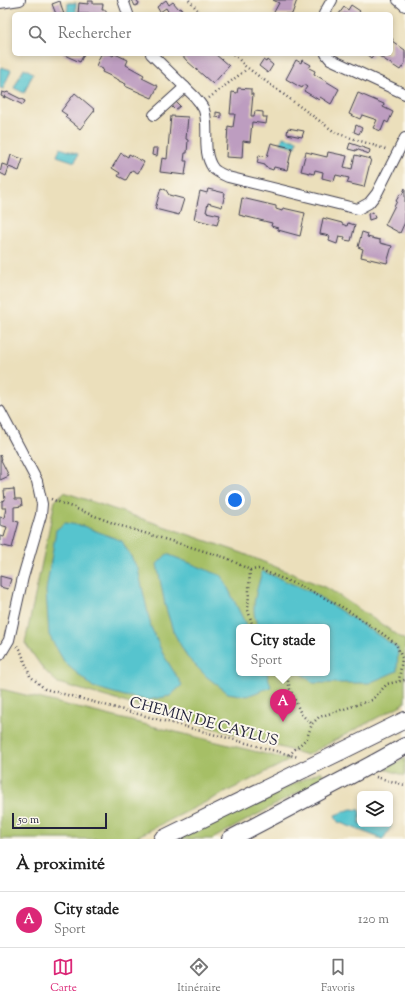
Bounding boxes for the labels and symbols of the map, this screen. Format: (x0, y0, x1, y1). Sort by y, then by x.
your location (225, 490, 245, 510)
pin: A (270, 689, 296, 722)
street label: CHEMIN DE CAYLUS (127, 693, 280, 752)
scale bar (12, 811, 107, 830)

